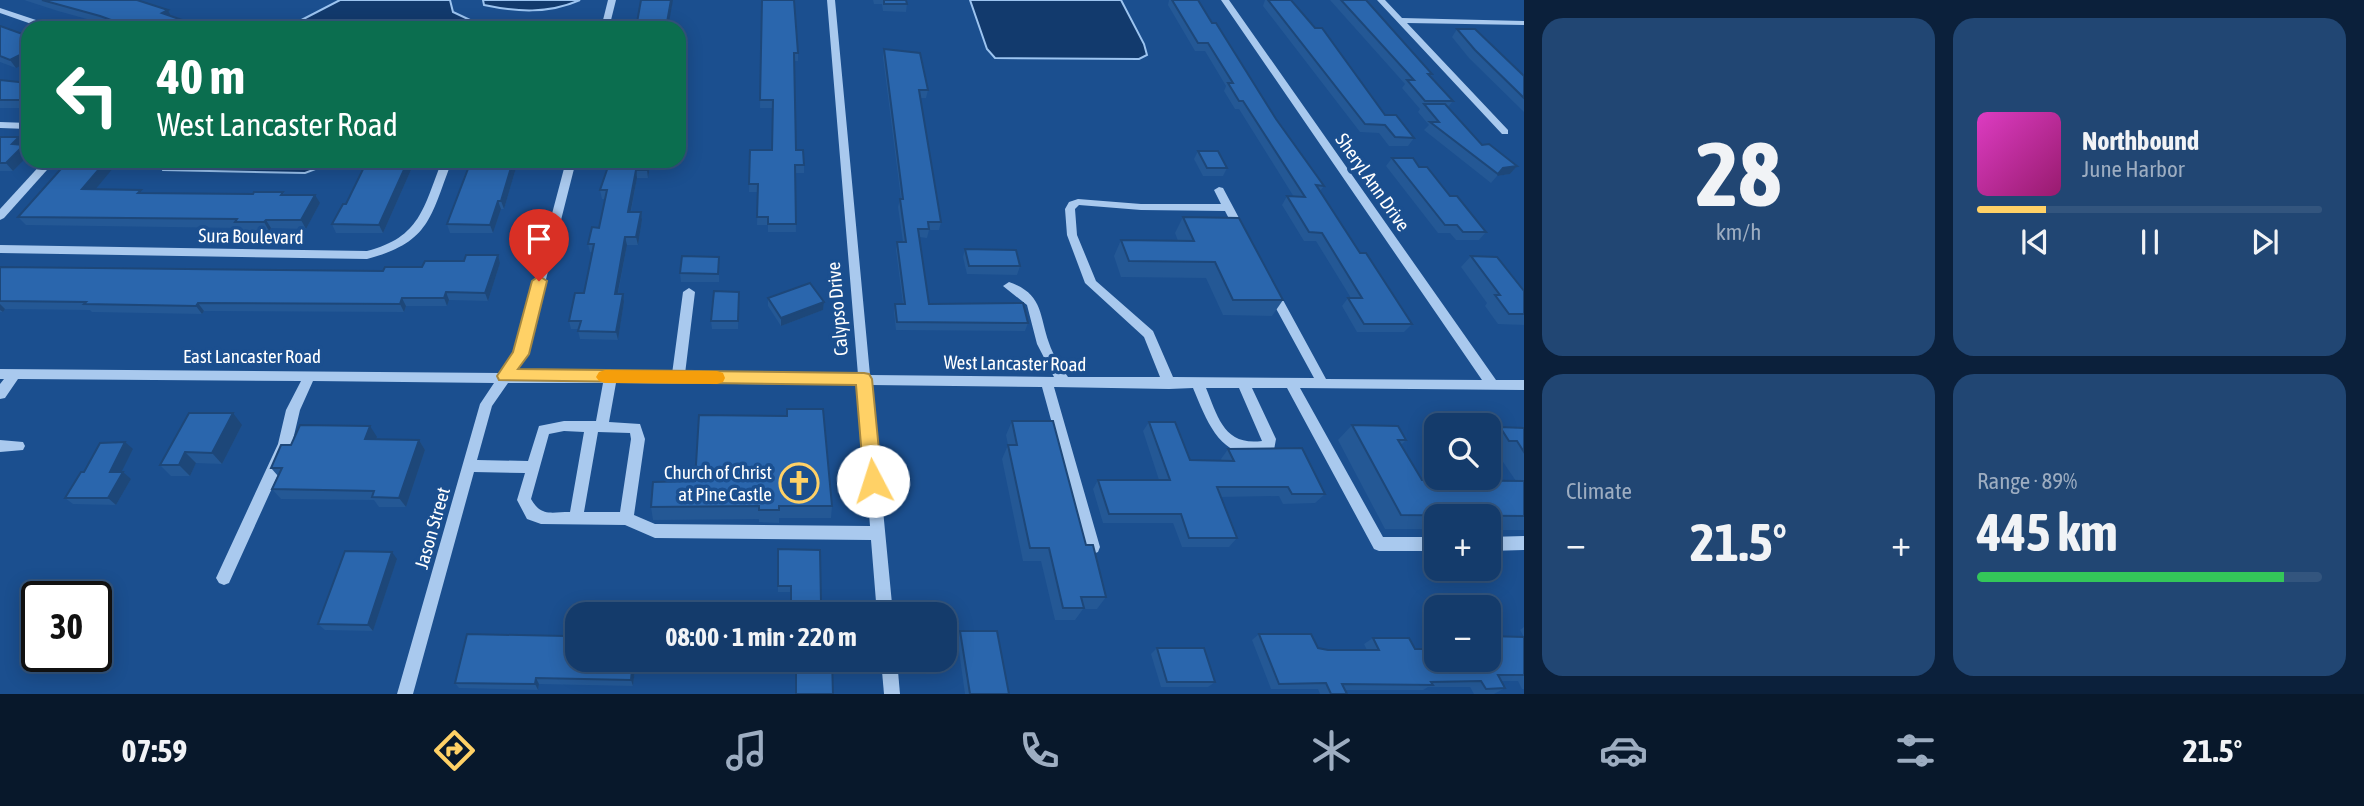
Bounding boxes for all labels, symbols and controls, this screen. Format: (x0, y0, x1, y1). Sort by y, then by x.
text: 40 m (157, 48, 245, 104)
icon: left (42, 49, 133, 140)
text: West Lancaster Road (157, 106, 398, 143)
text: 28 (1696, 121, 1781, 225)
text: Northbound (2082, 126, 2199, 156)
street label: Sheryl Ann Drive (1331, 129, 1415, 235)
text: June Harbor (2082, 156, 2185, 182)
pin (509, 209, 569, 281)
text: km/h (1716, 219, 1761, 245)
icon: arrive (520, 220, 558, 258)
icon: previous (2016, 223, 2054, 261)
icon: pause (2131, 223, 2169, 261)
icon: next (2246, 223, 2284, 261)
street label: Sura Boulevard (198, 224, 304, 248)
street label: Calypso Drive (822, 261, 852, 357)
street label: East Lancaster Road (183, 345, 321, 367)
street label: West Lancaster Road (943, 351, 1087, 375)
map controls (1424, 413, 1501, 672)
button: search (1424, 413, 1501, 490)
position arrow (836, 444, 910, 518)
place label: Church of Christ at Pine Castle (664, 461, 772, 505)
church icon: Church of Christ at Pine Castle (778, 462, 820, 504)
text: Range · 89% (1977, 468, 2077, 494)
text: Climate (1566, 478, 1632, 504)
street label: Jason Street (410, 485, 454, 571)
text: 445 km (1977, 502, 2118, 562)
button: + (1424, 504, 1501, 581)
text: 21.5° (1690, 512, 1787, 572)
text: − (1566, 521, 1586, 564)
text: + (1891, 521, 1911, 564)
speed limit sign: 30 (21, 581, 112, 672)
button: − (1424, 595, 1501, 672)
text: 08:00 · 1 min · 220 m (665, 622, 857, 652)
icon: directions (430, 726, 479, 775)
icon: music (722, 726, 771, 775)
icon: phone (1015, 726, 1064, 775)
icon: climate (1307, 726, 1356, 775)
icon: car (1599, 726, 1648, 775)
icon: filters (1891, 726, 1940, 775)
text: 07:59 (122, 732, 187, 769)
text: 21.5° (2183, 732, 2242, 769)

